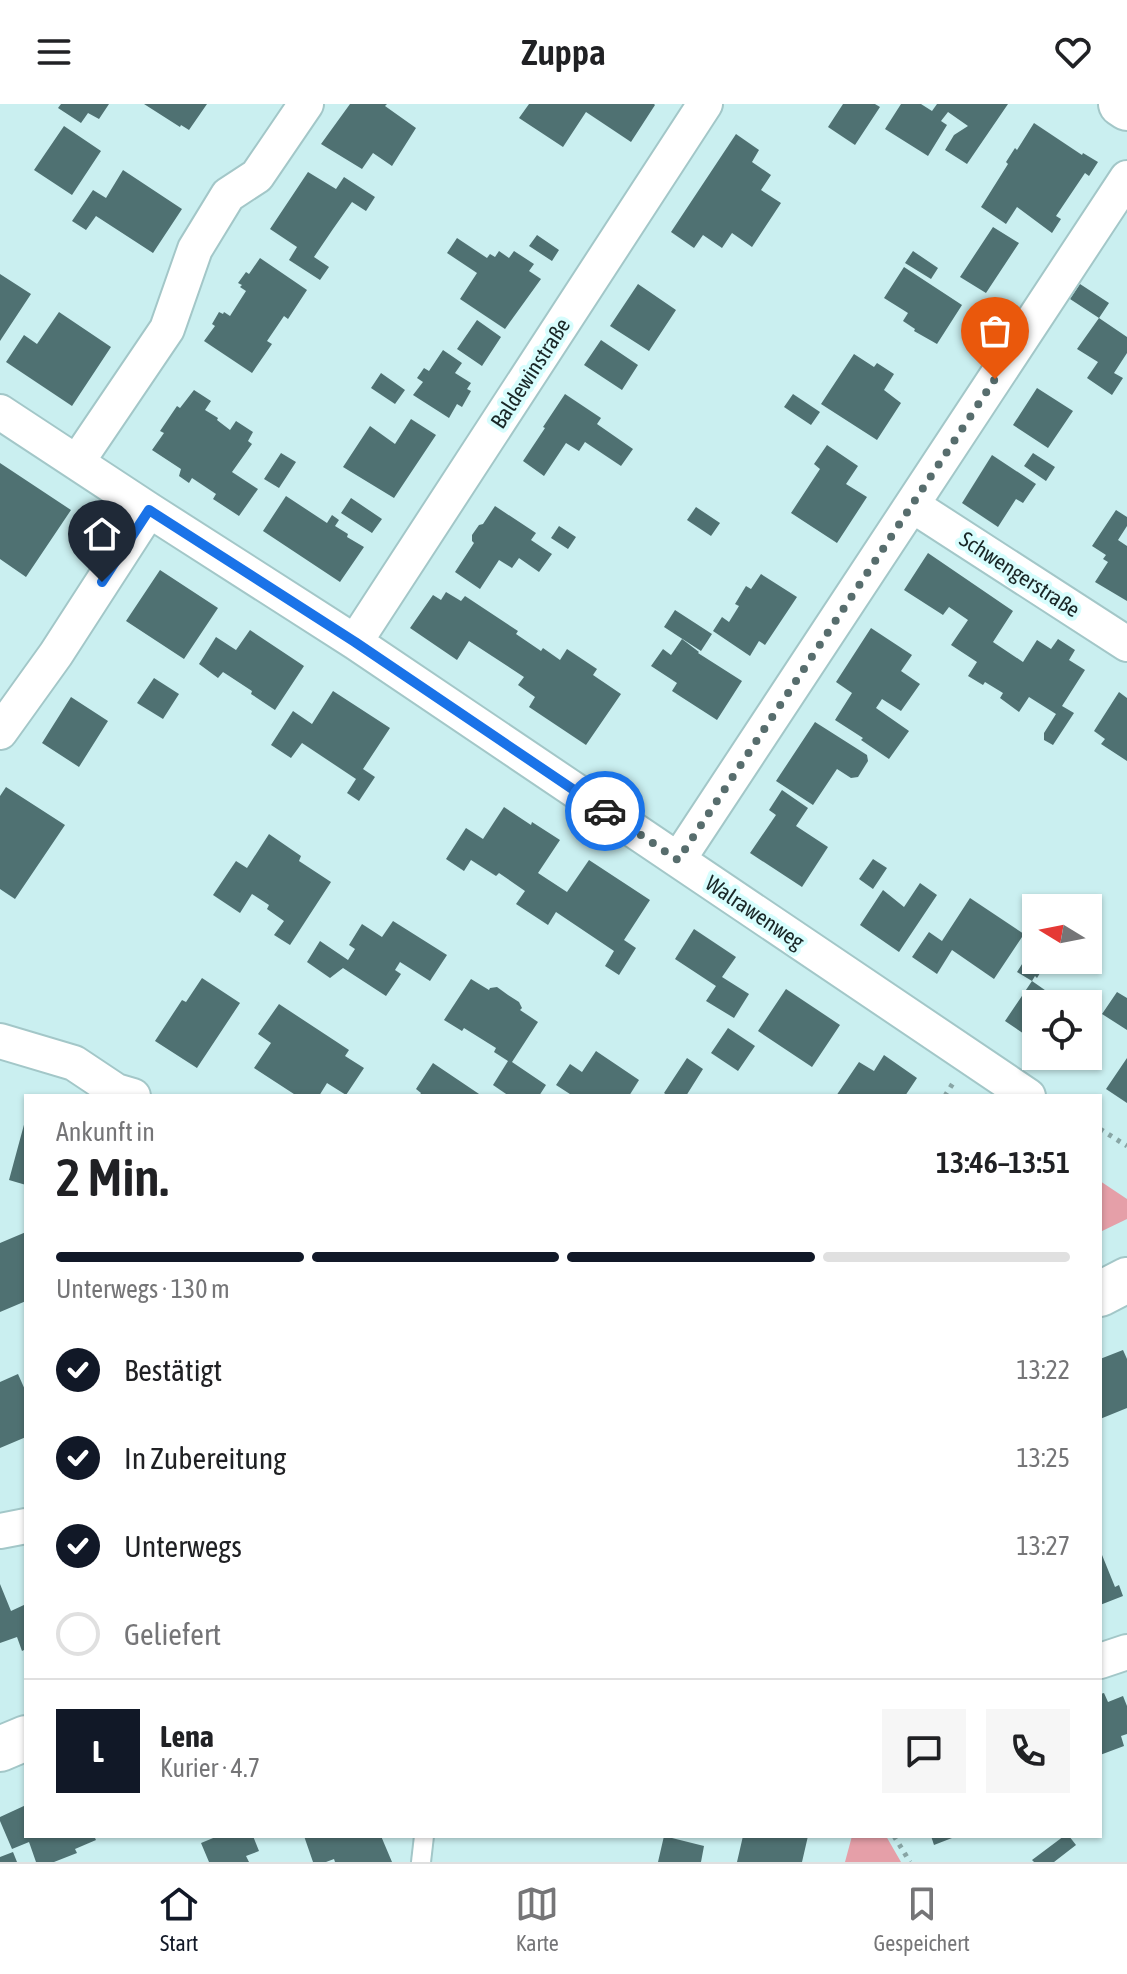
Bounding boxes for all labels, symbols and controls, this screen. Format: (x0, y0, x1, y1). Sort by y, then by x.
icon: menu (32, 30, 76, 74)
icon: heart (1051, 30, 1095, 74)
text: Zuppa (521, 31, 606, 73)
pin (961, 297, 1029, 379)
icon: bag (973, 309, 1017, 353)
street label: Baldewinstraße (485, 313, 575, 433)
pin (68, 500, 136, 582)
icon: home (80, 512, 124, 556)
street label: Schwengerstraße (955, 526, 1085, 622)
courier (565, 771, 645, 851)
icon: car (583, 789, 627, 833)
street label: Walrawenweg (701, 869, 810, 955)
north arrow (1022, 894, 1102, 974)
map controls (1022, 894, 1102, 1070)
button: locate (1022, 990, 1102, 1070)
text: Ankunft in (56, 1117, 155, 1147)
text: 13:46–13:51 (936, 1145, 1070, 1179)
text: 2 Min. (56, 1147, 169, 1207)
text: Unterwegs · 130 m (56, 1274, 230, 1304)
icon: check (56, 1348, 100, 1392)
text: Bestätigt (124, 1353, 222, 1387)
text: 13:22 (1016, 1355, 1070, 1385)
icon: check (56, 1436, 100, 1480)
text: In Zubereitung (124, 1441, 286, 1475)
text: 13:25 (1016, 1443, 1070, 1473)
icon: check (56, 1524, 100, 1568)
text: Unterwegs (124, 1529, 242, 1563)
text: 13:27 (1016, 1531, 1070, 1561)
text: Geliefert (124, 1617, 221, 1651)
button: chat (882, 1709, 966, 1793)
button: phone (986, 1709, 1070, 1793)
text: Lena (160, 1719, 214, 1753)
text: L (92, 1734, 104, 1768)
text: Kurier · 4.7 (160, 1753, 260, 1783)
tab: Start (157, 1882, 201, 1956)
tab: Karte (515, 1882, 559, 1956)
tab: Gespeichert (874, 1882, 970, 1956)

